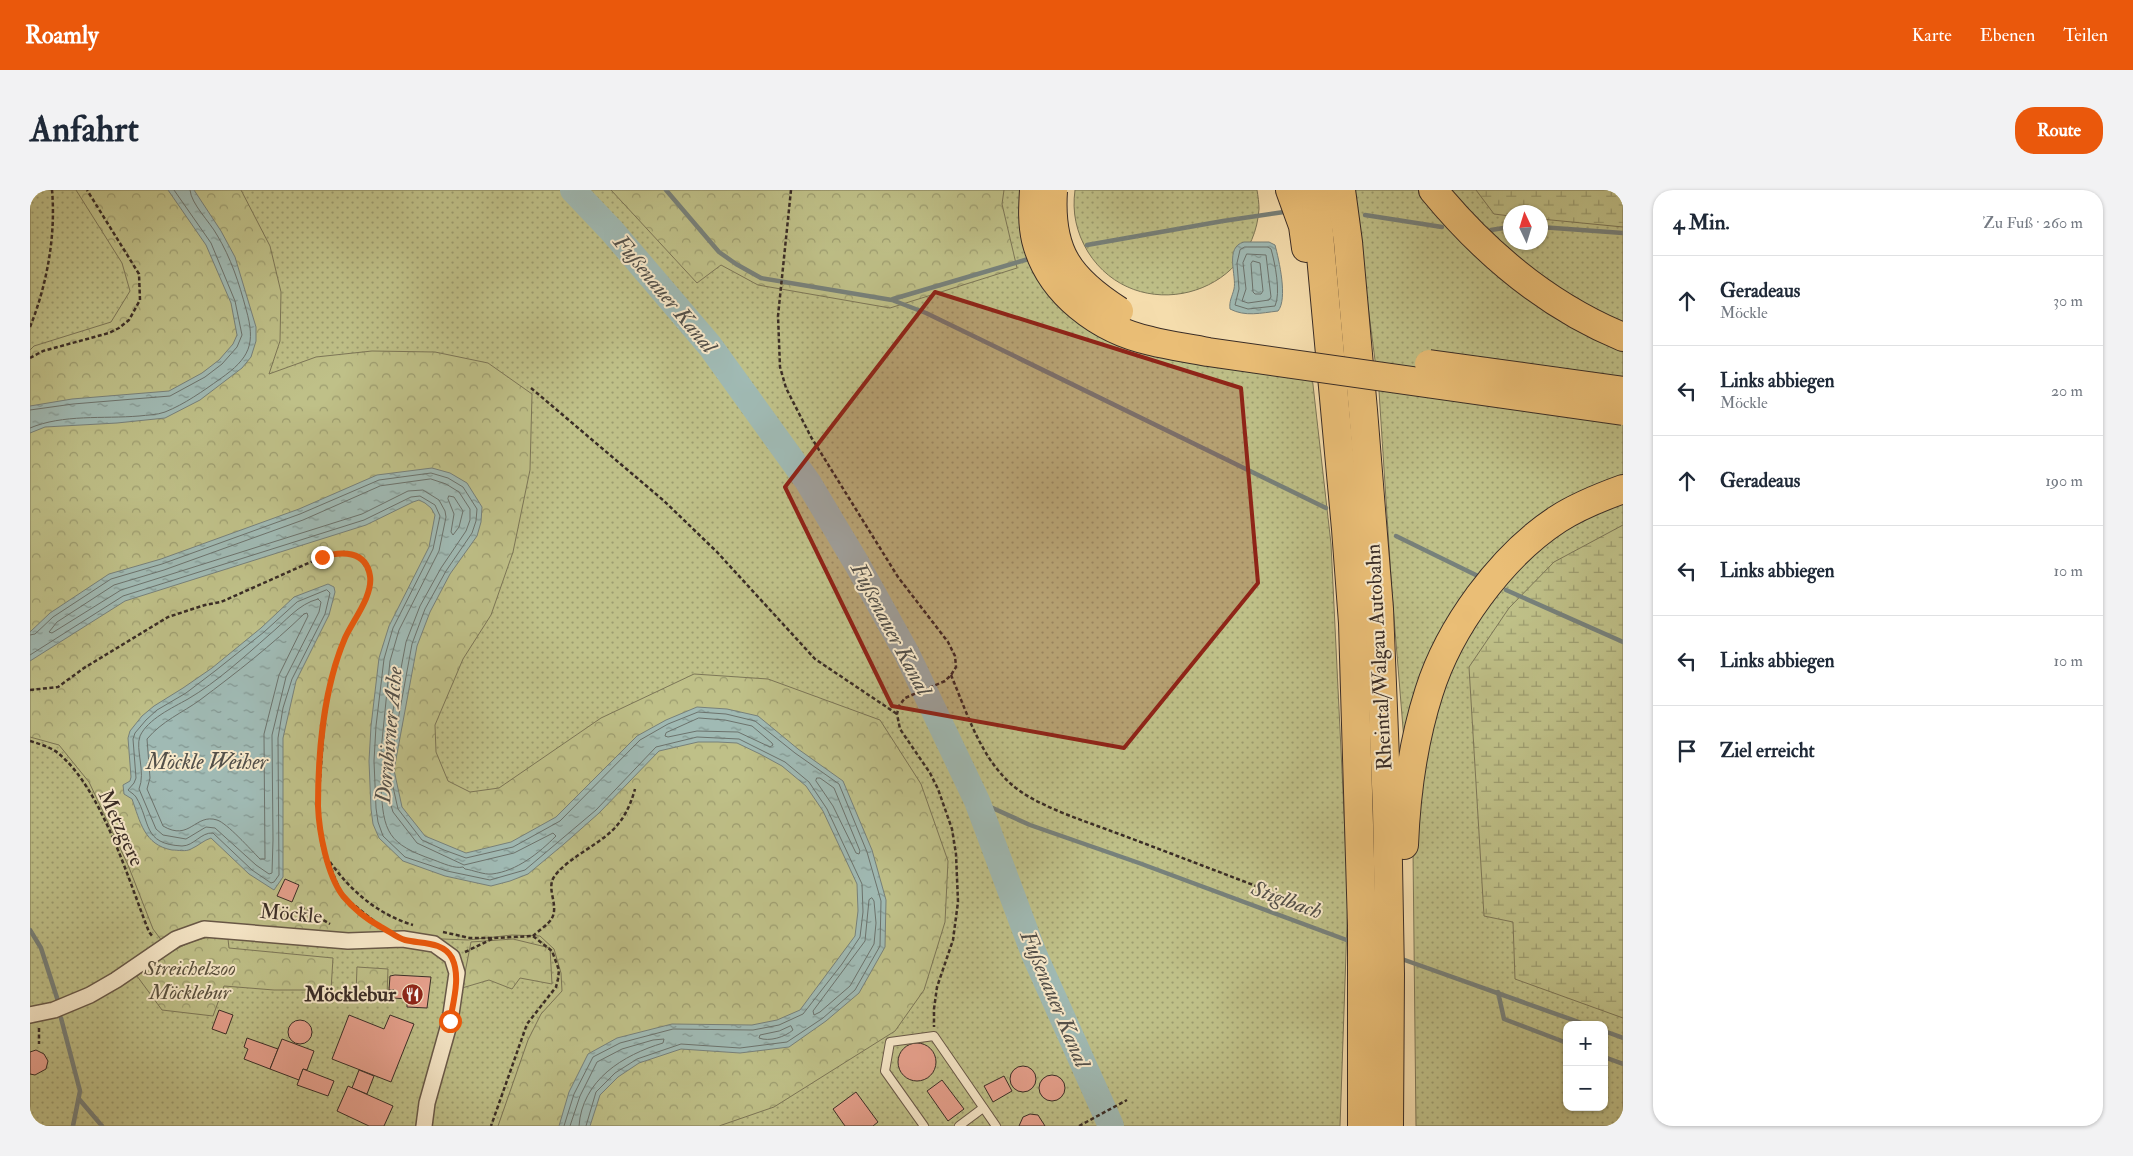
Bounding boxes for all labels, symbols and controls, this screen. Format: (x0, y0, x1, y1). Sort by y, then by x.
text: Roamly (25, 20, 99, 51)
text: Karte (1912, 24, 1952, 47)
text: Ebenen (1980, 24, 2035, 47)
text: Teilen (2063, 24, 2108, 47)
button: Route (2015, 107, 2103, 154)
text: Anfahrt (30, 108, 139, 152)
north arrow (1503, 205, 1548, 250)
text: 4 Min. (1673, 209, 1730, 236)
text: Zu Fuß · 260 m (1983, 213, 2083, 233)
water label: Fußenauer Kanal (607, 228, 724, 360)
text: Geradeaus (1720, 279, 1800, 303)
icon: ahead (1673, 287, 1701, 315)
text: 30 m (2053, 291, 2083, 311)
text: Möckle (1720, 303, 1768, 323)
text: Links abbiegen (1720, 369, 1834, 393)
icon: left (1673, 377, 1701, 405)
text: 20 m (2051, 381, 2083, 401)
text: Möckle (1720, 393, 1768, 413)
icon: ahead (1673, 467, 1701, 495)
text: Geradeaus (1720, 469, 1800, 493)
text: 190 m (2045, 471, 2083, 491)
street label: Rheintal/Walgau Autobahn (1360, 543, 1398, 771)
route end (311, 546, 334, 569)
water label: Fußenauer Kanal (844, 557, 939, 702)
icon: left (1673, 557, 1701, 585)
text: Links abbiegen (1720, 559, 1834, 583)
text: 10 m (2053, 561, 2083, 581)
icon: left (1673, 647, 1701, 675)
text: Links abbiegen (1720, 649, 1834, 673)
text: 10 m (2053, 651, 2083, 671)
water label: Dornbirner Ache (369, 665, 409, 805)
icon: arrive (1673, 737, 1701, 765)
text: Ziel erreicht (1720, 739, 1815, 763)
water label: Möckle Weiher (144, 748, 270, 776)
street label: Metzgere (92, 785, 151, 871)
water label: Stiglbach (1247, 874, 1326, 926)
street label: Möckle (259, 898, 324, 930)
water label: Fußenauer Kanal (1013, 925, 1097, 1073)
park label: Streichelzoo Möcklebur (143, 955, 236, 1006)
place label: Möcklebur (303, 981, 397, 1008)
restaurant icon: Möcklebur (400, 982, 424, 1006)
route start (439, 1010, 462, 1033)
map controls (1563, 1021, 1608, 1111)
button: + (1563, 1021, 1608, 1066)
button: − (1563, 1066, 1608, 1111)

